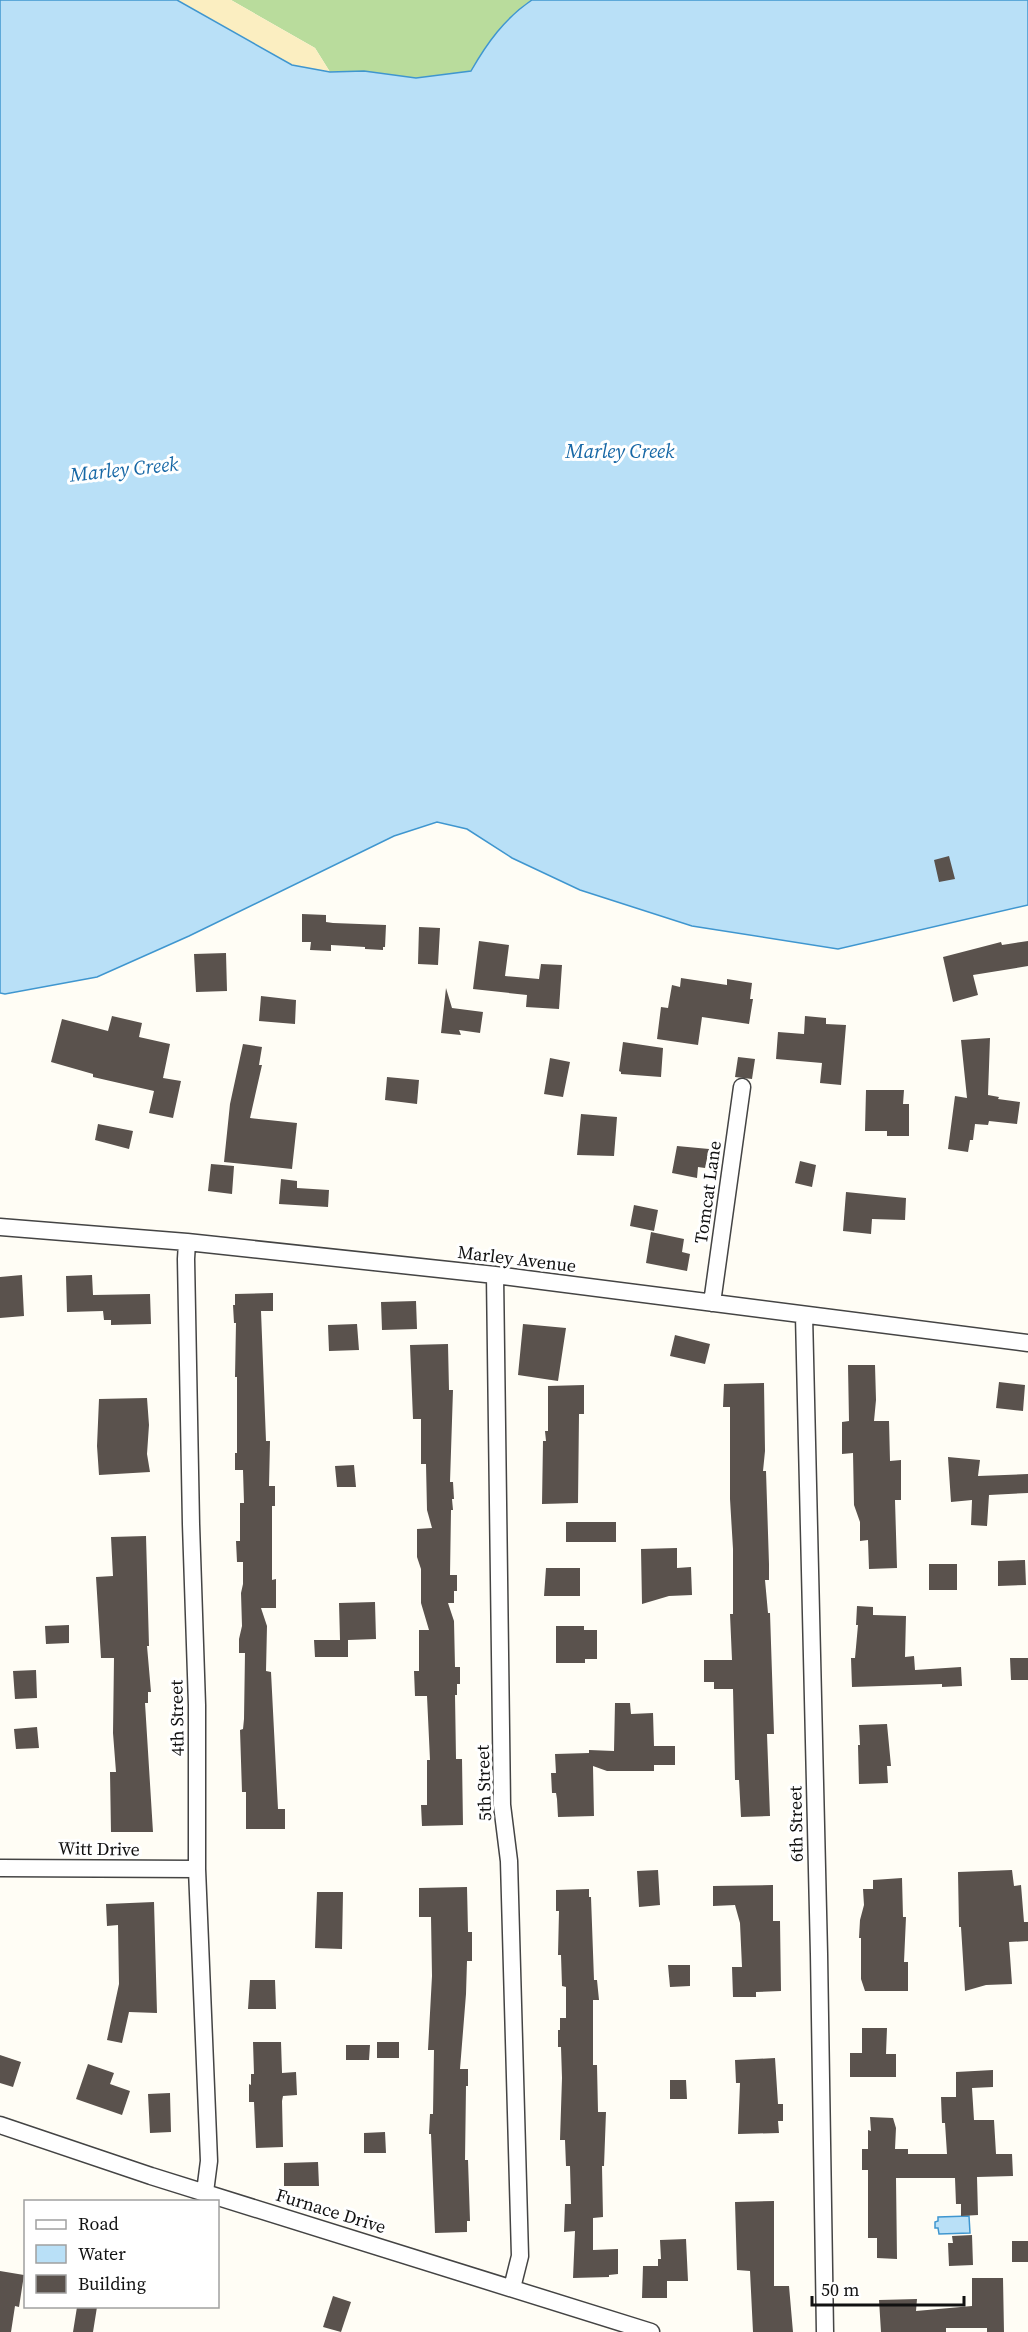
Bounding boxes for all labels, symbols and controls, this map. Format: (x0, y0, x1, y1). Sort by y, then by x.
water label: Marley Creek (565, 437, 675, 465)
water label: Marley Creek (67, 449, 180, 489)
street label: Tomcat Lane (688, 1139, 727, 1245)
street label: Marley Avenue (456, 1239, 578, 1278)
street label: 4th Street (163, 1679, 190, 1756)
street label: 5th Street (470, 1744, 497, 1822)
street label: 6th Street (782, 1785, 809, 1862)
street label: Witt Drive (58, 1835, 140, 1862)
street label: Furnace Drive (273, 2182, 389, 2239)
legend (24, 2200, 219, 2308)
text: Road (78, 2211, 119, 2236)
text: Water (78, 2241, 126, 2266)
scale bar (812, 2269, 964, 2307)
text: Building (78, 2271, 146, 2296)
text: 50 m (821, 2277, 859, 2302)

